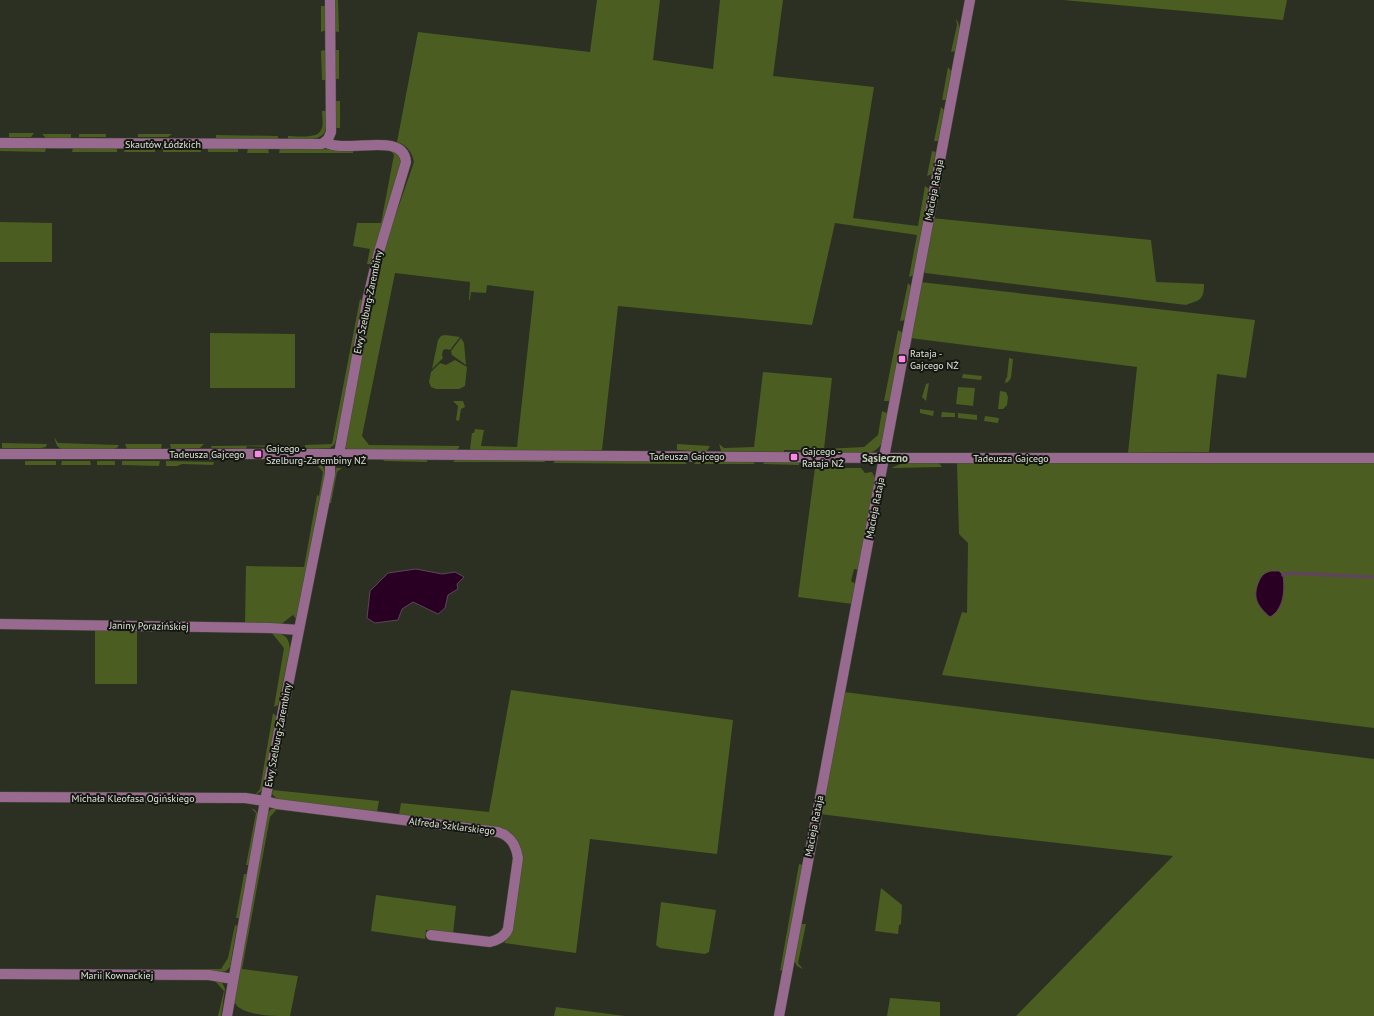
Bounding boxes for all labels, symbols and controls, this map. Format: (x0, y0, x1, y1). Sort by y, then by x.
street label: Skautów Łódzkich (125, 138, 201, 151)
street label: Macieja Rataja (922, 158, 946, 222)
street label: Ewy Szelburg-Zarembiny (351, 249, 385, 355)
place label: Rataja - Gajcego NŻ (910, 347, 959, 372)
marker: Rataja - Gajcego NŻ (897, 354, 907, 364)
place label: Gajcego - Szelburg-Zarembiny NŻ (266, 442, 367, 467)
place label: Gajcego - Rataja NŻ (802, 445, 844, 470)
street label: Tadeusza Gajcego (169, 448, 245, 461)
marker: Gajcego - Szelburg-Zarembiny NŻ (253, 449, 263, 459)
street label: Tadeusza Gajcego (649, 450, 725, 463)
district label: Sąsieczno (862, 451, 908, 465)
marker: Gajcego - Rataja NŻ (789, 452, 799, 462)
street label: Tadeusza Gajcego (973, 452, 1049, 465)
street label: Macieja Rataja (863, 476, 887, 540)
street label: Janiny Porazińskiej (108, 619, 189, 633)
street label: Ewy Szelburg-Zarembiny (262, 682, 295, 788)
street label: Michała Kleofasa Ogińskiego (71, 792, 195, 805)
street label: Macieja Rataja (802, 794, 826, 858)
street label: Alfreda Szklarskiego (408, 814, 496, 838)
street label: Marii Kownackiej (81, 969, 153, 982)

